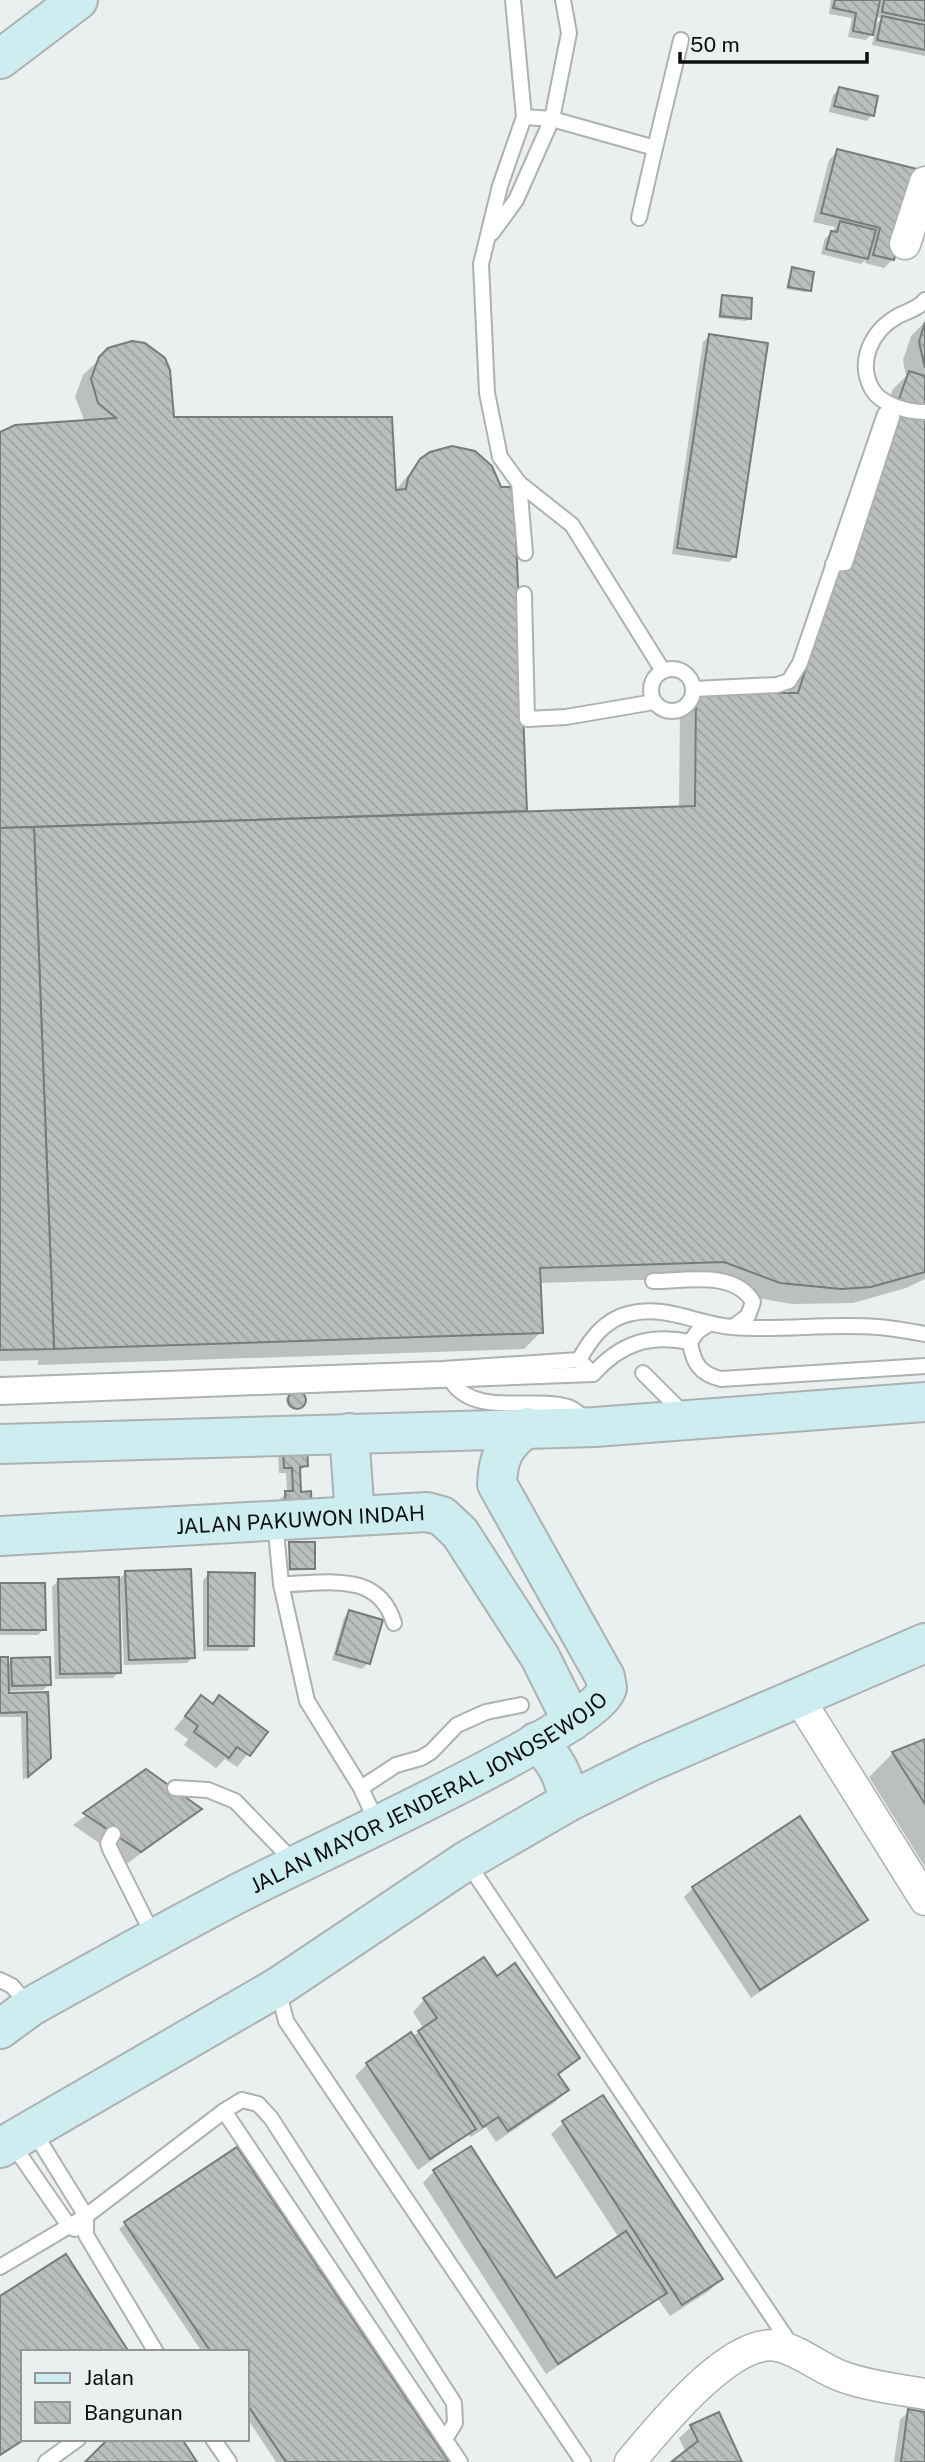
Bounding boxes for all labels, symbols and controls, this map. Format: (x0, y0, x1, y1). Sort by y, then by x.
scale bar (680, 21, 867, 65)
text: 50 m (690, 32, 740, 57)
street label: JALAN PAKUWON INDAH (175, 1500, 426, 1539)
street label: JALAN MAYOR JENDERAL JONOSEWOJO (246, 1686, 612, 1898)
legend (21, 2350, 248, 2441)
text: Jalan (84, 2365, 134, 2390)
text: Bangunan (84, 2400, 183, 2425)

